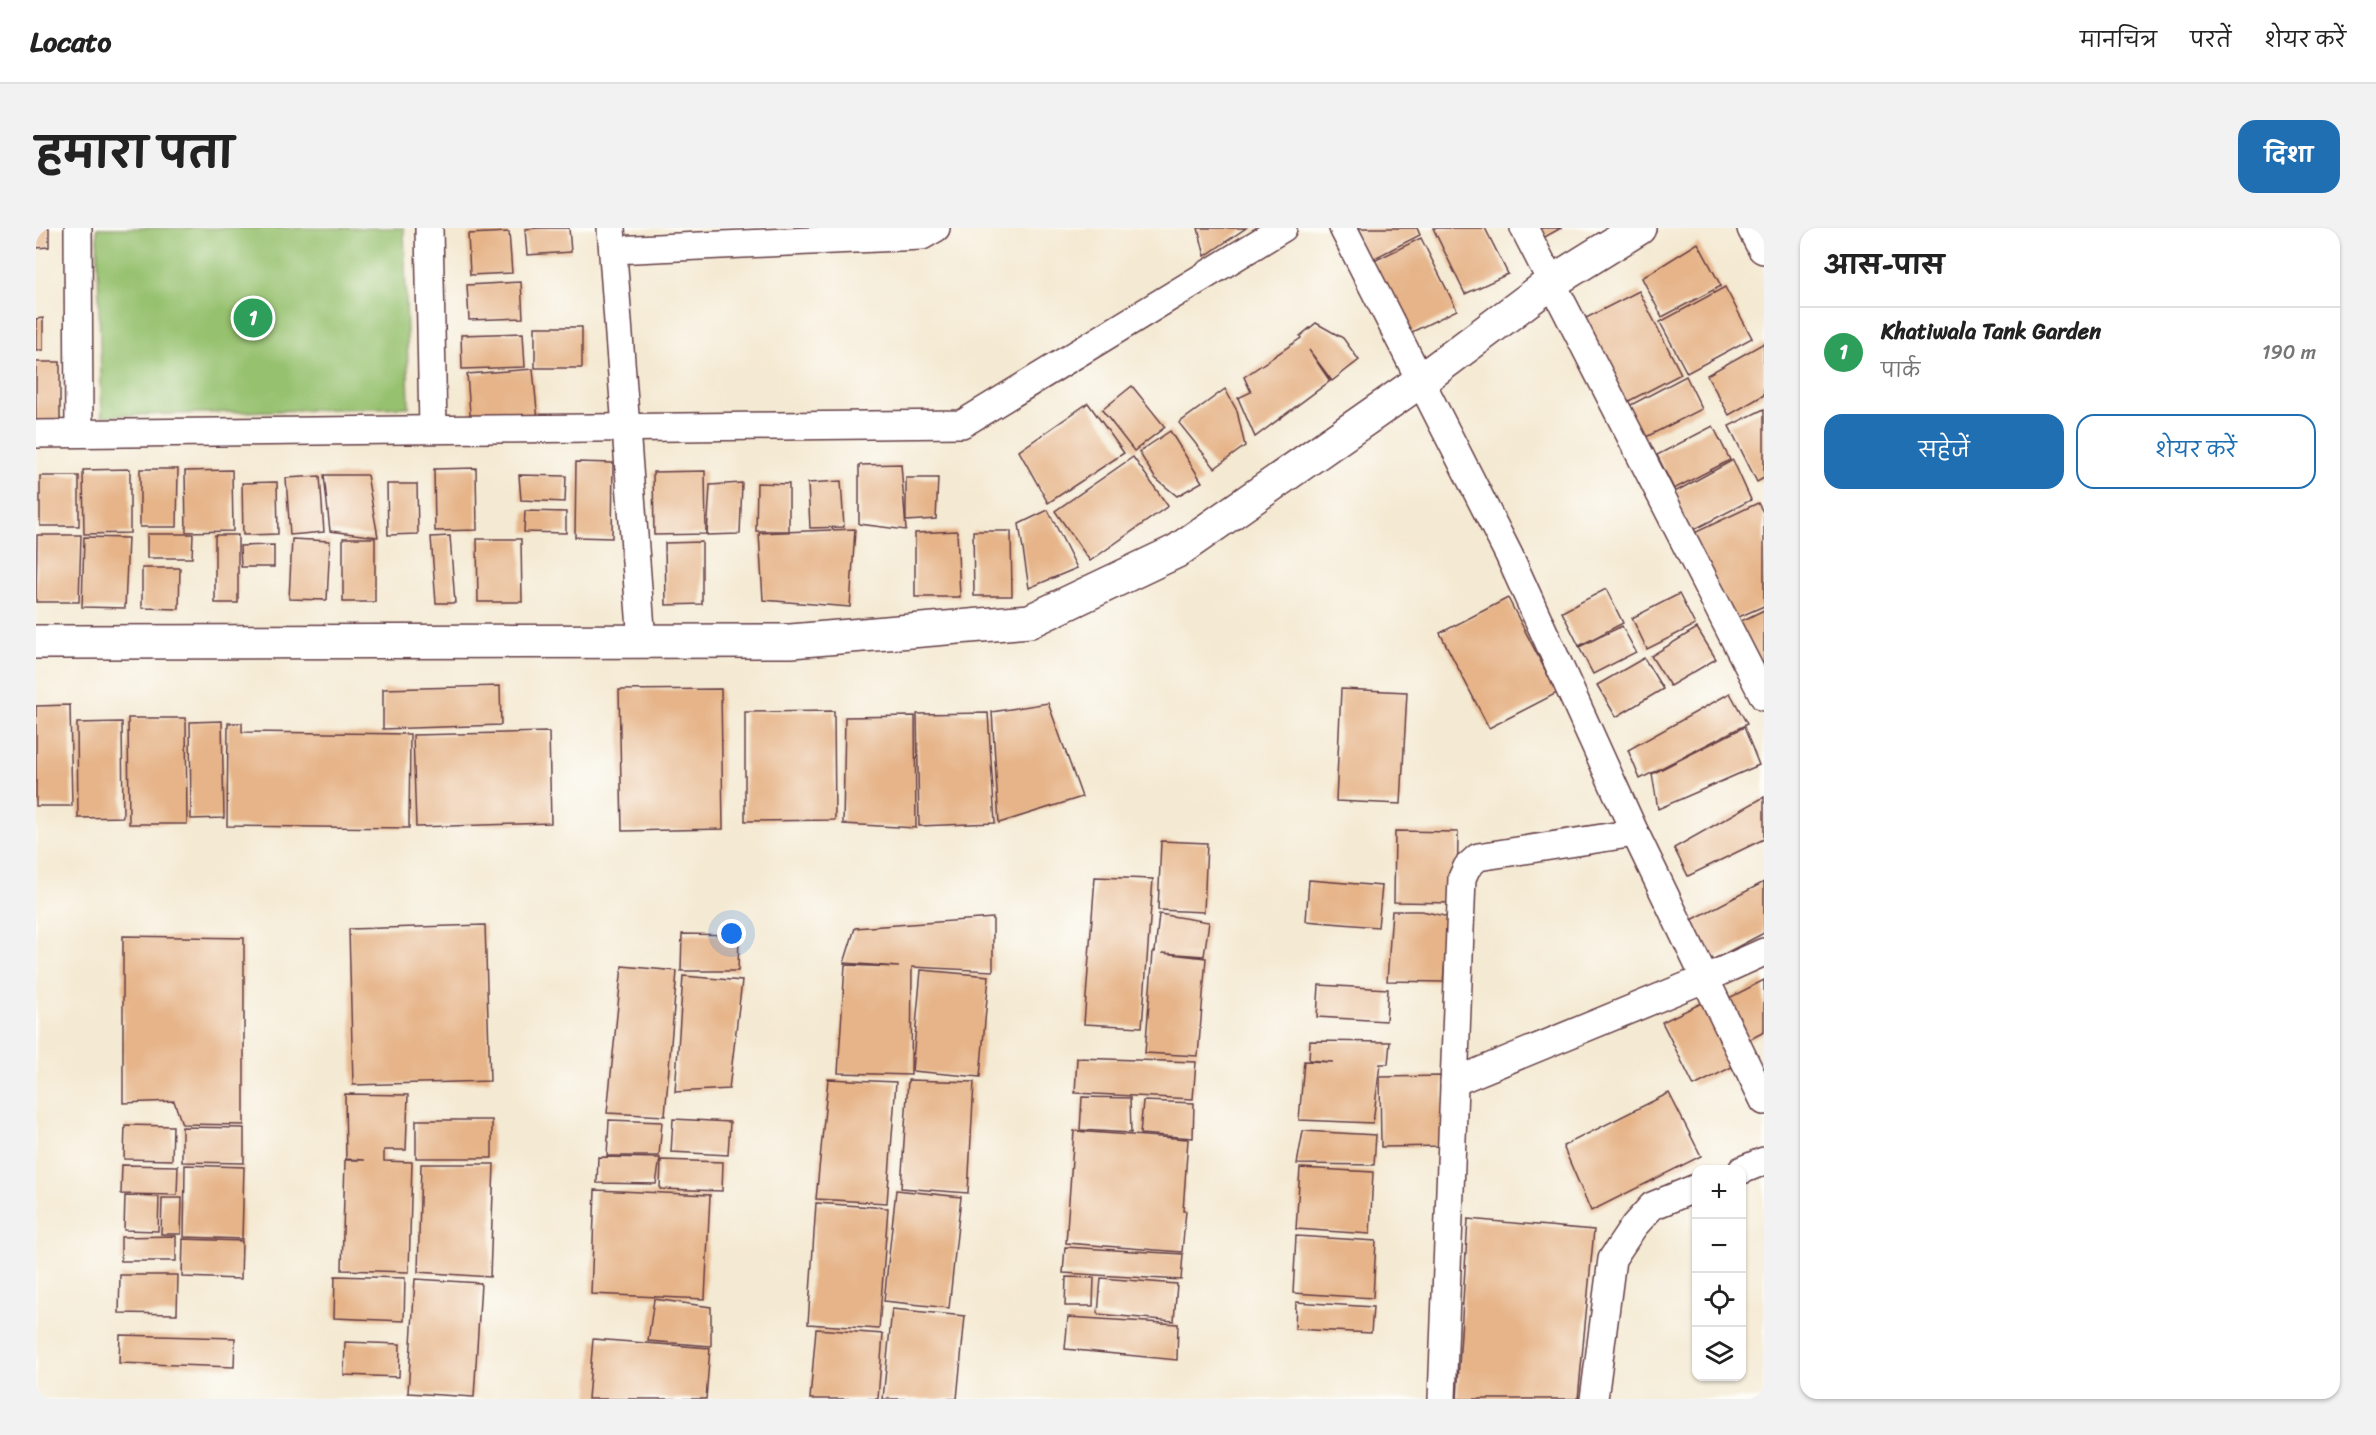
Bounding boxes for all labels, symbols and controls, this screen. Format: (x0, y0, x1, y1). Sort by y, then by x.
text: Locato (30, 17, 111, 66)
text: मानचित्र (2080, 21, 2157, 59)
text: परतें (2190, 21, 2231, 59)
text: शेयर करें (2264, 21, 2346, 59)
text: हमारा पता (36, 116, 234, 190)
button: दिशा (2238, 120, 2340, 193)
text: आस-पास (1824, 242, 1944, 288)
pin: 1 (234, 296, 272, 340)
text: Khatiwala Tank Garden (1881, 312, 2101, 351)
text: 1 (1839, 335, 1848, 370)
text: 190 m (2262, 335, 2316, 370)
text: पार्क (1881, 353, 1920, 388)
button: सहेजें (1824, 414, 2064, 489)
button: शेयर करें (2076, 414, 2316, 489)
your location (717, 919, 746, 948)
map controls (1692, 1165, 1746, 1381)
button: + (1692, 1165, 1746, 1219)
button: − (1692, 1219, 1746, 1273)
button: locate (1692, 1273, 1746, 1327)
button: layers (1692, 1327, 1746, 1381)

